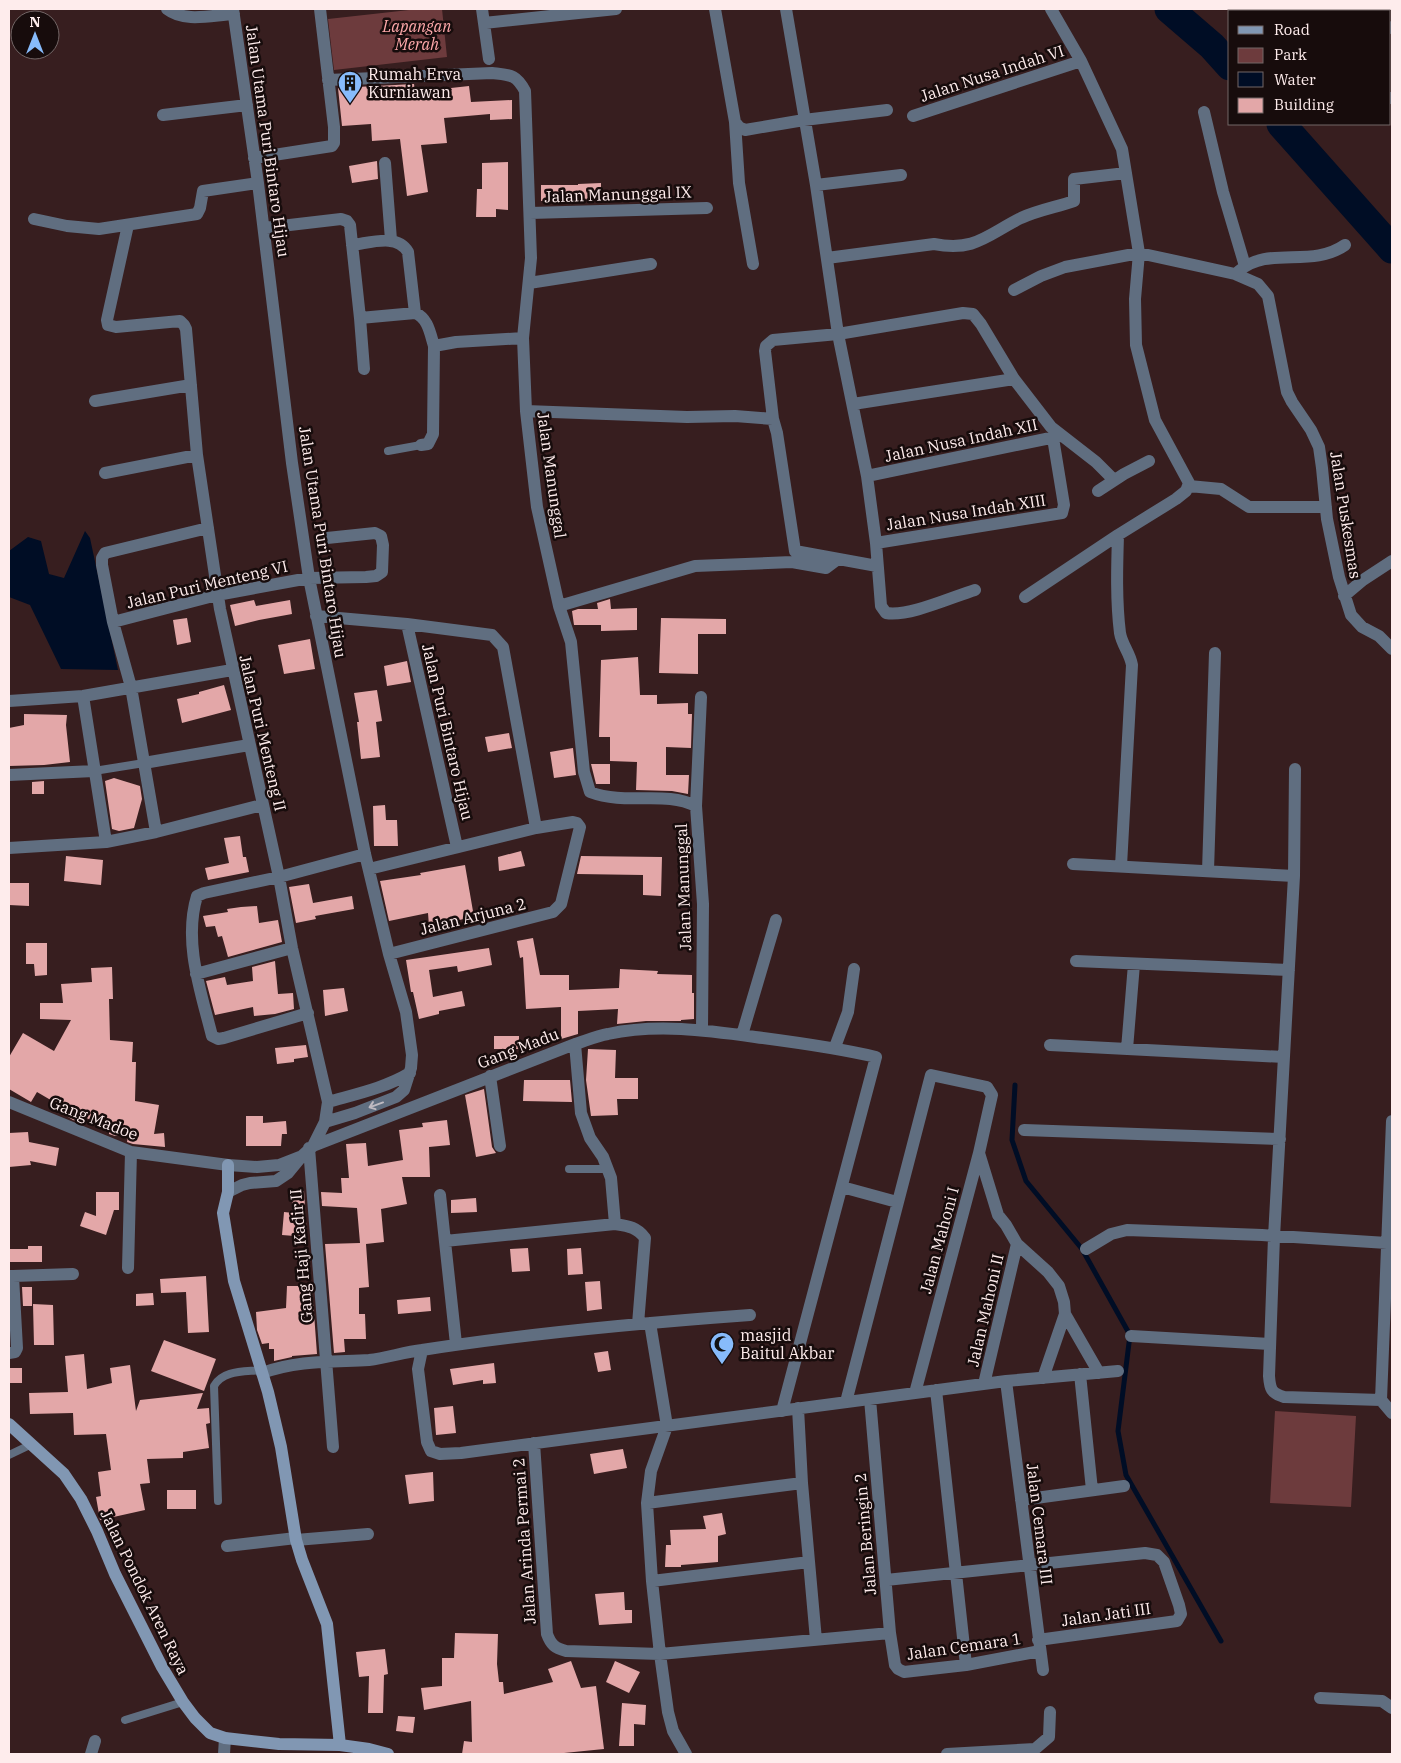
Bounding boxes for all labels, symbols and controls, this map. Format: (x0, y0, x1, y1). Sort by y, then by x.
north arrow (10, 10, 60, 60)
legend (1228, 10, 1391, 125)
text: N (29, 13, 41, 31)
park label: Lapangan Merah (382, 16, 451, 54)
text: Road (1274, 20, 1310, 39)
street label: Jalan Utama Puri Bintaro Hijau (242, 24, 294, 258)
street label: Jalan Nusa Indah VI (918, 40, 1066, 106)
text: Park (1274, 45, 1307, 64)
place label: Rumah Erva Kurniawan (368, 64, 461, 102)
building icon: Rumah Erva Kurniawan (337, 70, 363, 104)
text: Water (1274, 70, 1316, 89)
text: Building (1274, 95, 1334, 114)
street label: Jalan Manunggal IX (544, 181, 692, 207)
street label: Jalan Manunggal (533, 411, 571, 540)
street label: Jalan Nusa Indah XII (883, 414, 1039, 466)
street label: Jalan Utama Puri Bintaro Hijau (295, 425, 351, 659)
street label: Jalan Puskesmas (1326, 450, 1366, 580)
street label: Jalan Nusa Indah XIII (885, 490, 1047, 534)
street label: Jalan Puri Menteng VI (124, 556, 290, 612)
street label: Jalan Puri Bintaro Hijau (418, 642, 478, 822)
street label: Jalan Puri Menteng II (235, 653, 291, 813)
street label: Jalan Manunggal (671, 823, 695, 951)
street label: Jalan Arjuna 2 (418, 893, 528, 939)
street label: Gang Madu (475, 1023, 562, 1073)
street label: Gang Madoe (47, 1092, 141, 1144)
one-way arrow (369, 1101, 385, 1110)
street label: Jalan Mahoni I (915, 1184, 963, 1296)
street label: Gang Haji Kadir II (285, 1188, 317, 1324)
street label: Jalan Mahoni II (962, 1252, 1008, 1368)
place label: masjid Baitul Akbar (740, 1325, 834, 1363)
mosque icon: masjid Baitul Akbar (709, 1331, 735, 1365)
street label: Jalan Arinda Permai 2 (508, 1457, 540, 1625)
street label: Jalan Cemara III (1023, 1462, 1057, 1586)
street label: Jalan Beringin 2 (850, 1472, 880, 1596)
street label: Jalan Pondok Aren Raya (96, 1506, 194, 1678)
street label: Jalan Jati III (1060, 1598, 1152, 1630)
street label: Jalan Cemara 1 (905, 1628, 1023, 1664)

